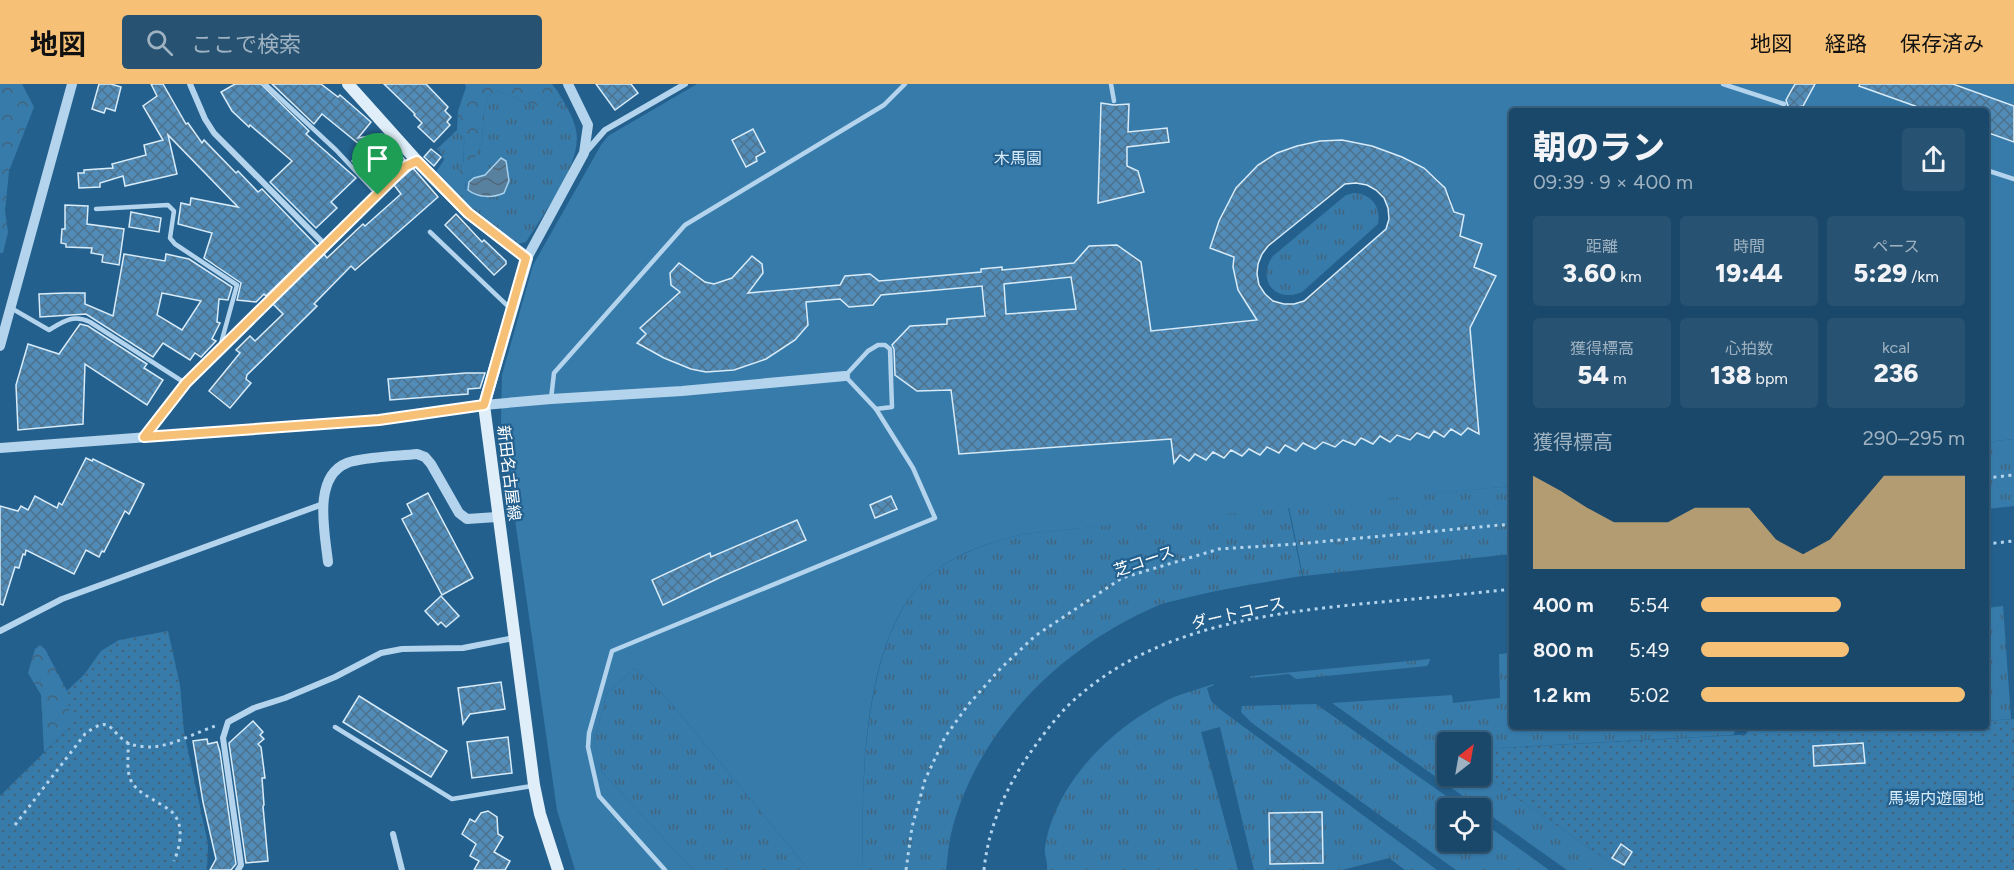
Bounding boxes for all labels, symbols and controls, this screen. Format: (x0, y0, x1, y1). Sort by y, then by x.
search box (122, 15, 542, 69)
icon: search (143, 26, 176, 59)
text: 地図 (30, 27, 86, 61)
text: ここで検索 (191, 31, 301, 58)
text: 地図 (1750, 31, 1792, 56)
text: 経路 (1825, 31, 1867, 56)
text: 保存済み (1900, 31, 1984, 56)
text: 朝のラン (1533, 128, 1665, 167)
button: share (1902, 128, 1965, 191)
pin (352, 133, 403, 195)
icon: arrive (361, 142, 394, 175)
park label: 木馬園 (994, 149, 1042, 168)
text: 09:39 · 9 × 400 m (1533, 170, 1693, 194)
text: 距離 (1586, 237, 1618, 256)
text: 時間 (1733, 237, 1765, 256)
text: ペース (1872, 237, 1920, 256)
text: 3.60 (1562, 257, 1616, 289)
text: 19:44 (1715, 257, 1783, 289)
text: 5:29 (1853, 257, 1907, 289)
text: km (1616, 267, 1642, 286)
text: /km (1907, 267, 1939, 286)
text: kcal (1882, 338, 1910, 357)
text: 獲得標高 (1570, 339, 1634, 358)
text: 心拍数 (1725, 339, 1773, 358)
text: 236 (1873, 357, 1919, 389)
text: 54 (1577, 359, 1609, 391)
text: 138 (1710, 359, 1752, 391)
text: m (1609, 369, 1627, 388)
text: bpm (1752, 369, 1788, 388)
street label: 新田名古屋線 (494, 424, 524, 522)
text: 290–295 m (1863, 426, 1965, 450)
text: 獲得標高 (1533, 430, 1613, 454)
street label: 芝コース (1111, 542, 1177, 580)
street label: ダートコース (1189, 593, 1287, 633)
text: 400 m (1533, 593, 1594, 617)
text: 5:54 (1629, 593, 1669, 617)
text: 800 m (1533, 638, 1593, 662)
text: 5:49 (1629, 638, 1669, 662)
text: 1.2 km (1533, 683, 1591, 707)
text: 5:02 (1629, 683, 1670, 707)
north arrow (1437, 732, 1491, 786)
map controls (1437, 732, 1491, 852)
park label: 馬場内遊園地 (1888, 789, 1984, 808)
button: locate (1437, 798, 1491, 852)

